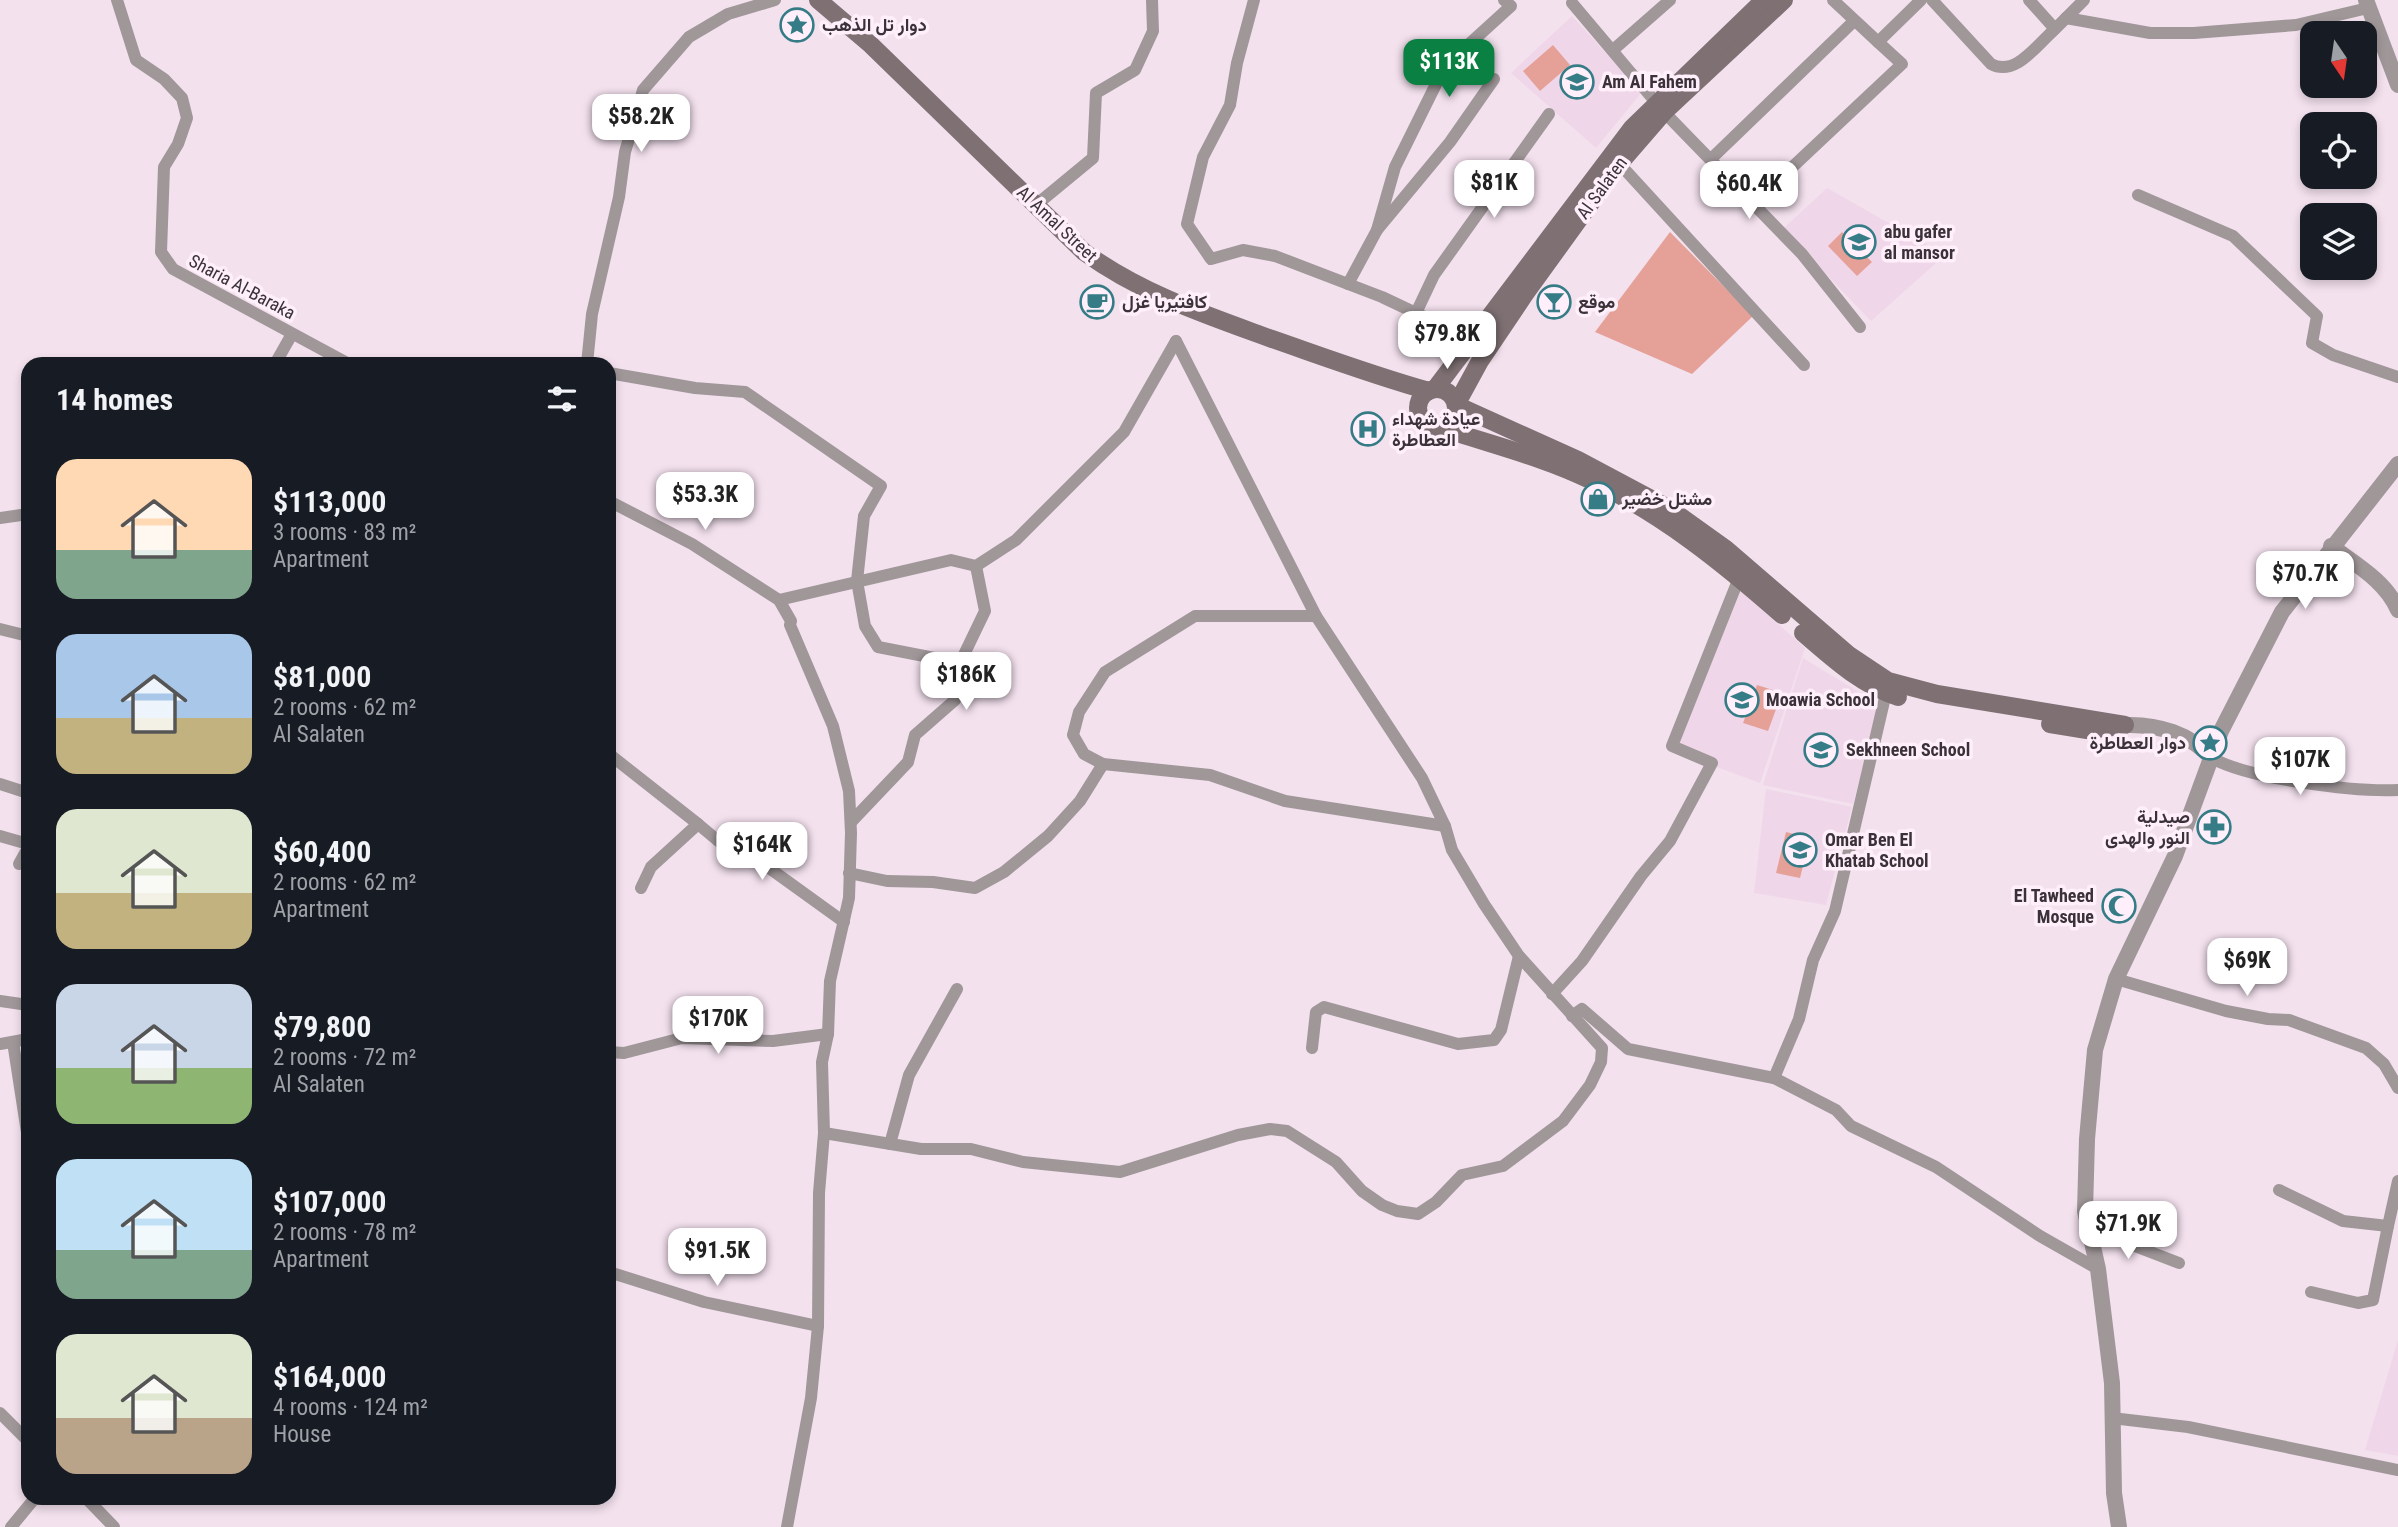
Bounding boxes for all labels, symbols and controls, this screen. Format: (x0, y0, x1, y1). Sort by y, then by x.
place icon: دوار تل الذهب (778, 6, 816, 44)
place label: دوار تل الذهب (822, 14, 927, 36)
north arrow (2300, 21, 2376, 98)
map controls (2300, 21, 2377, 280)
pin: $113K (1400, 40, 1498, 99)
text: $113K (1419, 48, 1479, 75)
school or university icon: Am Al Fahem (1558, 63, 1596, 101)
place label: Am Al Fahem (1602, 71, 1697, 92)
pin: $58.2K (584, 94, 698, 154)
text: $58.2K (608, 103, 674, 130)
button: locate (2300, 112, 2377, 189)
street label: Al Salaten (1572, 152, 1631, 223)
pin: $81K (1453, 160, 1535, 220)
pin: $60.4K (1692, 162, 1806, 221)
text: $81K (1470, 169, 1518, 196)
text: $60.4K (1716, 170, 1782, 197)
street label: Al Amal Street (1013, 181, 1102, 266)
button: layers (2300, 203, 2377, 280)
place label: abu gafer al mansor (1884, 221, 1955, 263)
school or university icon: abu gafer al mansor (1840, 223, 1878, 261)
street label: Sharia Al-Baraka (186, 250, 299, 323)
cafe icon: كافتيريا غزل (1078, 283, 1116, 321)
bar icon: موقع (1535, 283, 1573, 321)
place label: كافتيريا غزل (1122, 291, 1207, 313)
place label: موقع (1578, 291, 1616, 314)
pin: $79.8K (1390, 312, 1504, 371)
text: $79.8K (1414, 320, 1480, 347)
icon: filters (543, 380, 581, 418)
text: 14 homes (56, 382, 173, 417)
place label: عيادة شهداء العطاطرة (1392, 408, 1480, 451)
hospital icon: عيادة شهداء العطاطرة (1349, 410, 1387, 448)
pin: $53.3K (648, 472, 762, 532)
shop icon: مشتل خضير (1579, 480, 1617, 518)
text: $53.3K (672, 481, 738, 508)
text: $113,000 (273, 484, 386, 519)
icon: home (112, 487, 196, 571)
place label: مشتل خضير (1621, 488, 1712, 510)
text: 3 rooms · 83 m² (273, 519, 416, 546)
text: Apartment (273, 546, 369, 573)
pin: $70.7K (2248, 552, 2362, 611)
text: $70.7K (2272, 560, 2338, 587)
pin: $186K (917, 652, 1015, 712)
text: $81,000 (273, 659, 371, 694)
text: $186K (936, 661, 996, 688)
icon: home (112, 662, 196, 746)
school or university icon: Moawia School (1723, 681, 1761, 719)
place label: Moawia School (1766, 689, 1875, 710)
text: 2 rooms · 62 m² (273, 694, 416, 721)
text: Al Salaten (273, 721, 365, 748)
place icon: دوار العطاطرة (2191, 724, 2229, 762)
school or university icon: Sekhneen School (1802, 731, 1840, 769)
place label: دوار العطاطرة (2089, 732, 2186, 754)
pin: $107K (2251, 738, 2349, 797)
place label: Sekhneen School (1846, 739, 1970, 760)
text: $107K (2270, 746, 2330, 773)
place label: صيدلية النور والهدى (2105, 806, 2190, 849)
pharmacy icon: صيدلية النور والهدى (2195, 808, 2233, 846)
pin: $164K (713, 822, 811, 882)
place label: Omar Ben El Khatab School (1825, 829, 1929, 871)
text: $164K (732, 831, 792, 858)
school or university icon: Omar Ben El Khatab School (1781, 831, 1819, 869)
text: $60,400 (273, 834, 371, 869)
icon: home (112, 837, 196, 921)
text: 2 rooms · 62 m² (273, 869, 416, 896)
place label: El Tawheed Mosque (2014, 885, 2094, 927)
mosque icon: El Tawheed Mosque (2100, 887, 2138, 925)
text: Apartment (273, 896, 369, 923)
pin: $69K (2206, 939, 2288, 998)
text: $69K (2223, 947, 2271, 974)
pin: $170K (669, 996, 767, 1056)
text: $170K (688, 1005, 748, 1032)
text: $79,800 (273, 1009, 371, 1044)
icon: home (112, 1012, 196, 1096)
text: 2 rooms · 72 m² (273, 1044, 416, 1071)
text: Al Salaten (273, 1071, 365, 1098)
text: $107,000 (273, 1184, 386, 1219)
icon: home (112, 1187, 196, 1271)
pin: $71.9K (2071, 1202, 2185, 1261)
text: $71.9K (2095, 1210, 2161, 1237)
text: 2 rooms · 78 m² (273, 1219, 416, 1246)
pin: $91.5K (660, 1228, 774, 1288)
text: $91.5K (684, 1237, 750, 1264)
text: Apartment (273, 1246, 369, 1273)
text: $164,000 (273, 1359, 386, 1394)
icon: home (112, 1362, 196, 1446)
text: 4 rooms · 124 m² (273, 1394, 428, 1421)
text: House (273, 1421, 331, 1448)

